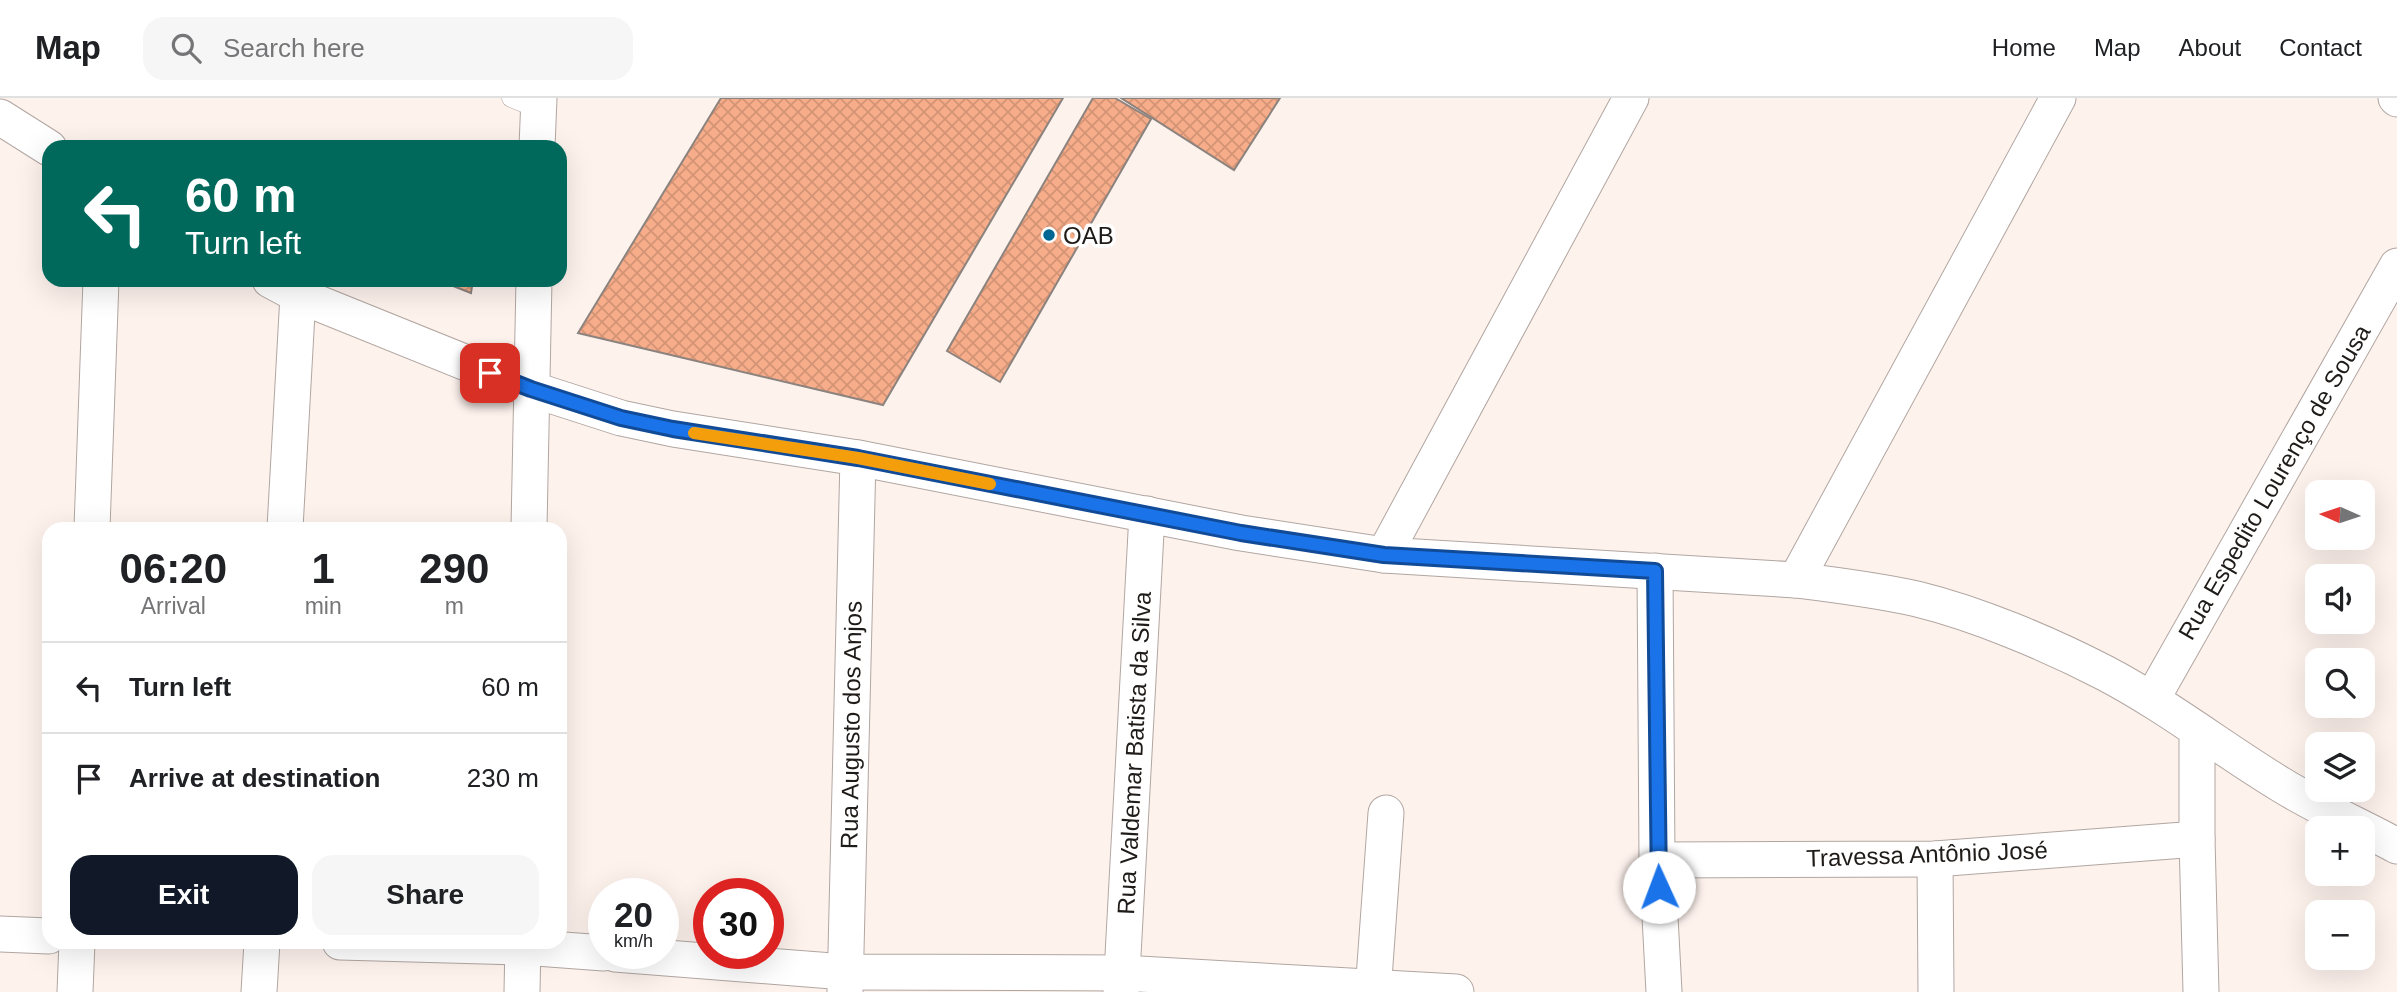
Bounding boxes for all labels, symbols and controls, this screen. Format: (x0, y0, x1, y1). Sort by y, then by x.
search box (143, 17, 633, 80)
text: Map (35, 29, 101, 66)
icon: search (167, 29, 205, 67)
text: Search here (223, 33, 365, 63)
text: Home (1992, 34, 2056, 61)
text: Map (2094, 34, 2141, 61)
text: About (2179, 34, 2241, 61)
text: Contact (2279, 34, 2362, 61)
icon: left (70, 168, 161, 259)
text: 60 m (185, 168, 297, 222)
place label: OAB (1063, 222, 1114, 249)
text: Turn left (185, 225, 301, 261)
marker: OAB (1041, 227, 1057, 243)
street label: Rua Espedito Lourenço de Sousa (2173, 319, 2376, 644)
pin (460, 343, 520, 403)
icon: arrive (471, 354, 509, 392)
north arrow (2305, 480, 2375, 550)
map controls (2305, 480, 2375, 970)
text: 06:20 (120, 545, 227, 592)
text: 1 (311, 545, 335, 592)
text: 290 (419, 545, 489, 592)
button: sound (2305, 564, 2375, 634)
street label: Rua Valdemar Batista da Silva (1112, 590, 1156, 915)
text: Arrival (141, 593, 206, 619)
text: min (305, 593, 342, 619)
text: m (445, 593, 464, 619)
street label: Rua Augusto dos Anjos (835, 601, 867, 849)
button: search (2305, 648, 2375, 718)
icon: left (70, 669, 108, 707)
text: Turn left (129, 672, 231, 702)
text: 60 m (481, 672, 539, 702)
button: layers (2305, 732, 2375, 802)
icon: arrive (70, 760, 108, 798)
text: Arrive at destination (129, 763, 380, 793)
text: 230 m (467, 763, 539, 793)
button: + (2305, 816, 2375, 886)
street label: Travessa Antônio José (1806, 836, 2048, 872)
position arrow (1622, 850, 1696, 924)
button: Exit (70, 855, 298, 935)
button: Share (312, 855, 539, 935)
speed limit sign: 30 (693, 878, 784, 969)
text: 20 (614, 895, 653, 934)
button: − (2305, 900, 2375, 970)
text: km/h (614, 931, 653, 951)

